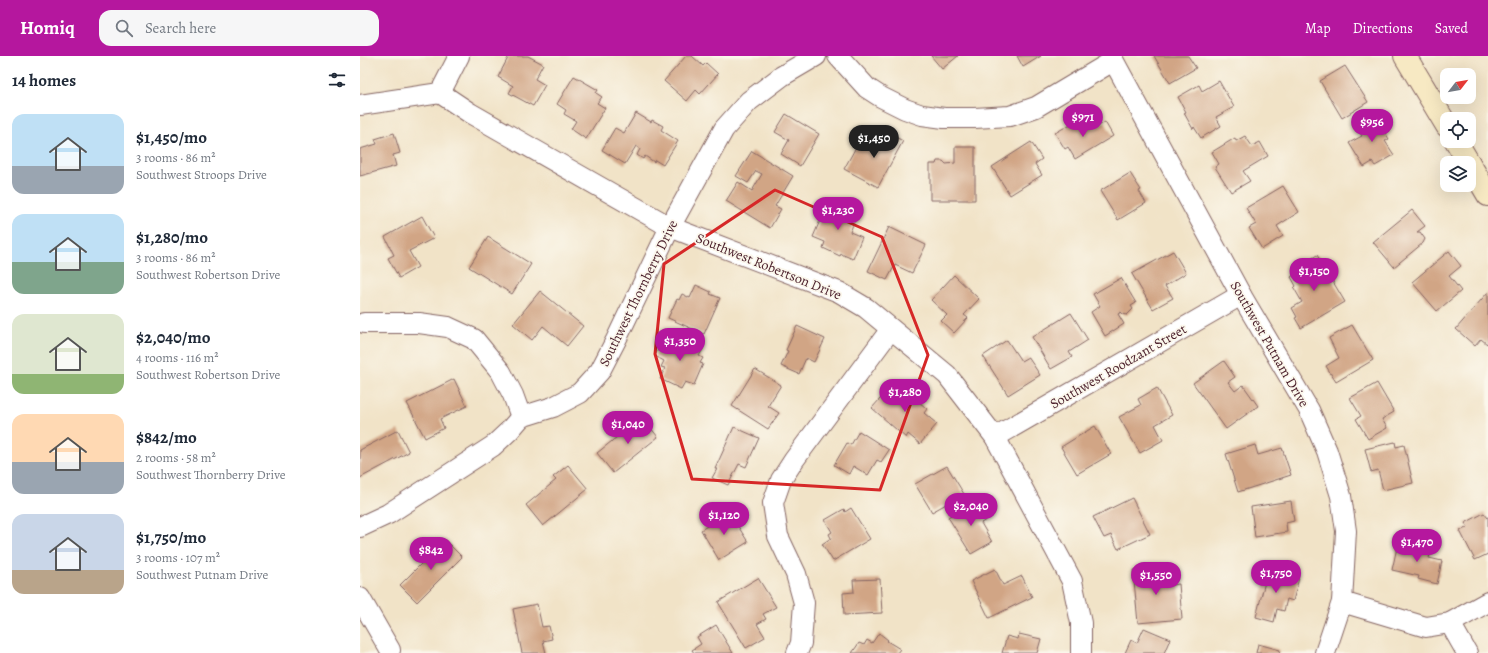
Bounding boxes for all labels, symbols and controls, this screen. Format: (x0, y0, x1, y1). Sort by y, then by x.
search box (99, 10, 379, 46)
text: Homiq (20, 15, 75, 41)
icon: search (113, 17, 135, 39)
text: Search here (145, 18, 216, 38)
text: Map (1305, 19, 1331, 38)
text: Directions (1353, 19, 1413, 38)
text: Saved (1435, 19, 1468, 38)
north arrow (1440, 68, 1476, 104)
map controls (1440, 68, 1476, 192)
text: 14 homes (12, 69, 76, 92)
icon: filters (326, 69, 348, 91)
pin: $971 (1059, 104, 1107, 138)
text: $971 (1072, 108, 1094, 125)
pin: $956 (1348, 109, 1396, 143)
button: locate (1440, 112, 1476, 148)
text: $956 (1360, 113, 1384, 130)
pin: $1,450 (841, 125, 907, 159)
text: $1,450/mo (136, 126, 207, 149)
text: $1,450 (858, 129, 890, 146)
icon: home (44, 130, 92, 178)
text: 3 rooms · 86 m² (136, 149, 216, 166)
button: layers (1440, 156, 1476, 192)
text: Southwest Stroops Drive (136, 166, 267, 183)
pin: $1,230 (805, 197, 871, 231)
text: $1,230 (822, 201, 854, 218)
street label: Southwest Thornberry Drive (595, 217, 682, 370)
text: $1,280/mo (136, 226, 208, 249)
street label: Southwest Robertson Drive (693, 229, 844, 304)
icon: home (44, 230, 92, 278)
text: 3 rooms · 86 m² (136, 249, 216, 266)
pin: $1,150 (1281, 258, 1347, 292)
text: $1,150 (1299, 262, 1329, 279)
text: Southwest Robertson Drive (136, 266, 280, 283)
street label: Southwest Putnam Drive (1226, 278, 1313, 411)
street label: Southwest Roodzant Street (1047, 319, 1190, 413)
text: $2,040/mo (136, 326, 210, 349)
pin: $1,350 (647, 328, 713, 362)
icon: home (44, 330, 92, 378)
text: $1,350 (664, 332, 696, 349)
text: 4 rooms · 116 m² (136, 349, 219, 366)
text: Southwest Robertson Drive (136, 366, 280, 383)
pin: $1,280 (872, 379, 938, 413)
text: $1,280 (888, 383, 922, 400)
pin: $1,040 (595, 411, 661, 445)
text: $1,040 (611, 415, 645, 432)
text: $842/mo (136, 426, 197, 449)
icon: home (44, 430, 92, 478)
text: 2 rooms · 58 m² (136, 449, 216, 466)
text: Southwest Thornberry Drive (136, 466, 286, 483)
pin: $2,040 (938, 493, 1004, 527)
text: $2,040 (953, 497, 989, 514)
pin: $1,120 (691, 502, 757, 536)
text: $1,120 (708, 506, 740, 523)
text: $1,750/mo (136, 526, 206, 549)
pin: $1,470 (1384, 529, 1450, 563)
icon: home (44, 530, 92, 578)
text: $1,470 (1401, 533, 1433, 550)
pin: $842 (407, 537, 455, 571)
text: $842 (419, 541, 443, 558)
text: 3 rooms · 107 m² (136, 549, 220, 566)
pin: $1,750 (1243, 560, 1309, 594)
pin: $1,550 (1123, 562, 1189, 596)
text: $1,750 (1260, 564, 1292, 581)
text: Southwest Putnam Drive (136, 566, 268, 583)
text: $1,550 (1140, 566, 1172, 583)

